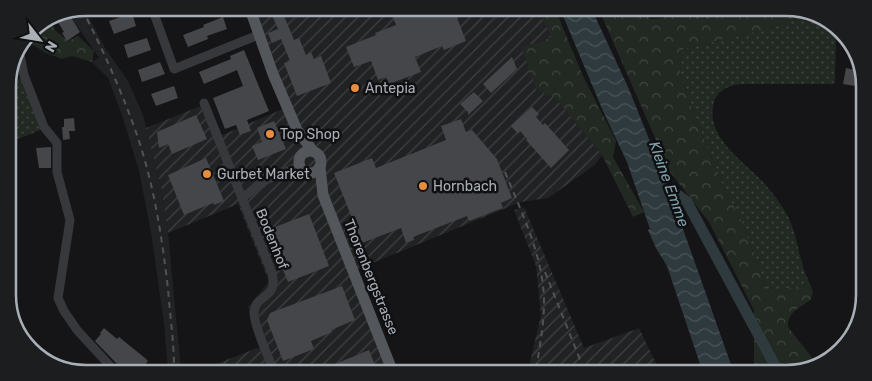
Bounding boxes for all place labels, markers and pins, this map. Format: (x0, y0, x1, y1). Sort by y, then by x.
place label: Antepia (365, 80, 416, 97)
marker: Antepia (349, 82, 361, 94)
place label: Top Shop (280, 126, 340, 143)
marker: Top Shop (264, 128, 276, 140)
place label: Gurbet Market (217, 166, 310, 183)
marker: Gurbet Market (201, 168, 213, 180)
place label: Hornbach (433, 178, 497, 195)
marker: Hornbach (417, 180, 429, 192)

